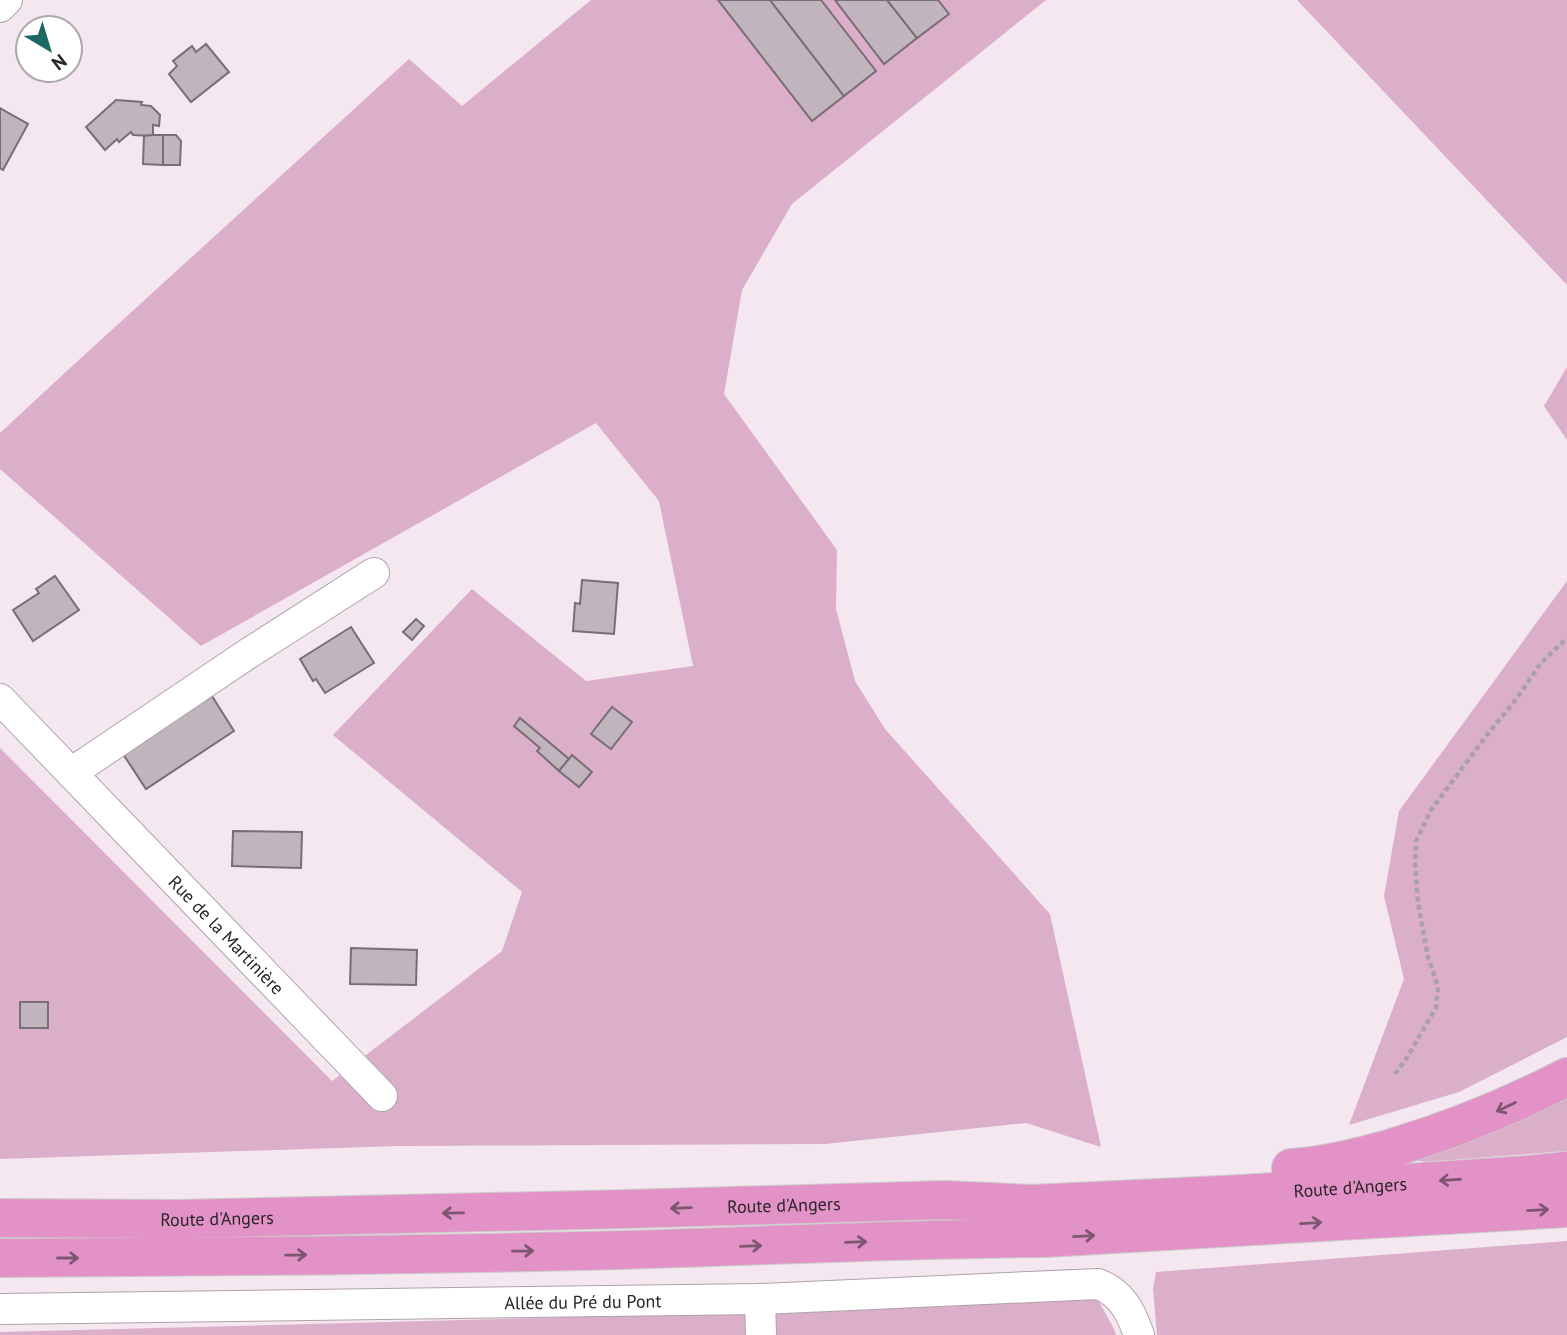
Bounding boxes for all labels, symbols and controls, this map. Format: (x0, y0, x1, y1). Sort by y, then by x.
north arrow (14, 14, 84, 84)
text: N (47, 49, 72, 76)
street label: Rue de la Martinière (164, 870, 289, 999)
one-way arrow (1496, 1100, 1517, 1114)
street label: Route d'Angers (1293, 1172, 1408, 1202)
one-way arrow (1439, 1174, 1462, 1187)
street label: Route d'Angers (727, 1191, 841, 1218)
one-way arrow (669, 1201, 692, 1214)
one-way arrow (1526, 1203, 1549, 1216)
street label: Route d'Angers (160, 1205, 274, 1231)
one-way arrow (442, 1206, 465, 1220)
one-way arrow (1299, 1216, 1321, 1229)
one-way arrow (1072, 1230, 1095, 1243)
one-way arrow (844, 1236, 867, 1249)
one-way arrow (739, 1239, 762, 1252)
one-way arrow (511, 1245, 534, 1258)
one-way arrow (284, 1249, 307, 1262)
one-way arrow (56, 1251, 79, 1265)
street label: Allée du Pré du Pont (504, 1289, 662, 1314)

